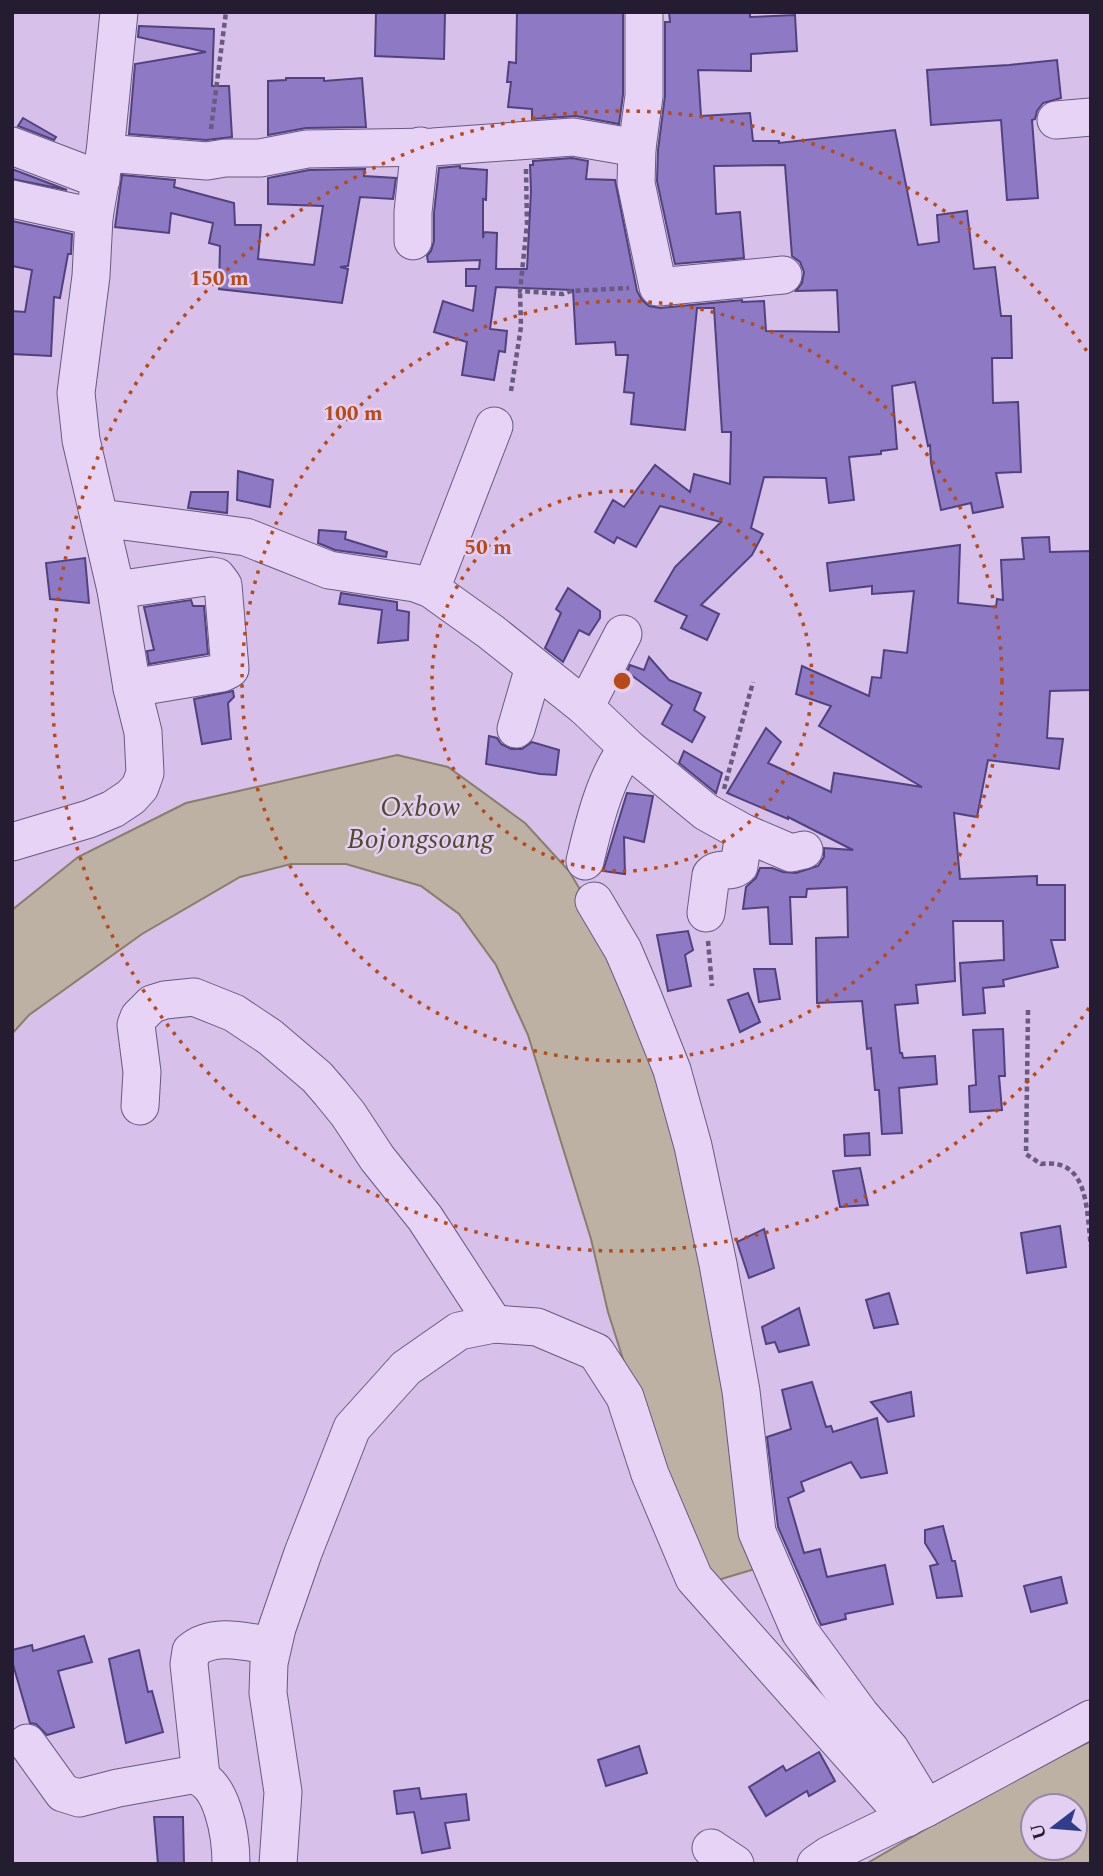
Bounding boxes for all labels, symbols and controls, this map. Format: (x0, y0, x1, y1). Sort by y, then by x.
text: 150 m (189, 263, 249, 295)
text: 100 m (323, 398, 383, 430)
text: 50 m (464, 532, 512, 564)
centre of rings (610, 669, 634, 693)
water label: Oxbow Bojongsoang (347, 786, 495, 861)
north arrow (1019, 1792, 1089, 1862)
text: U (1023, 1820, 1055, 1843)

